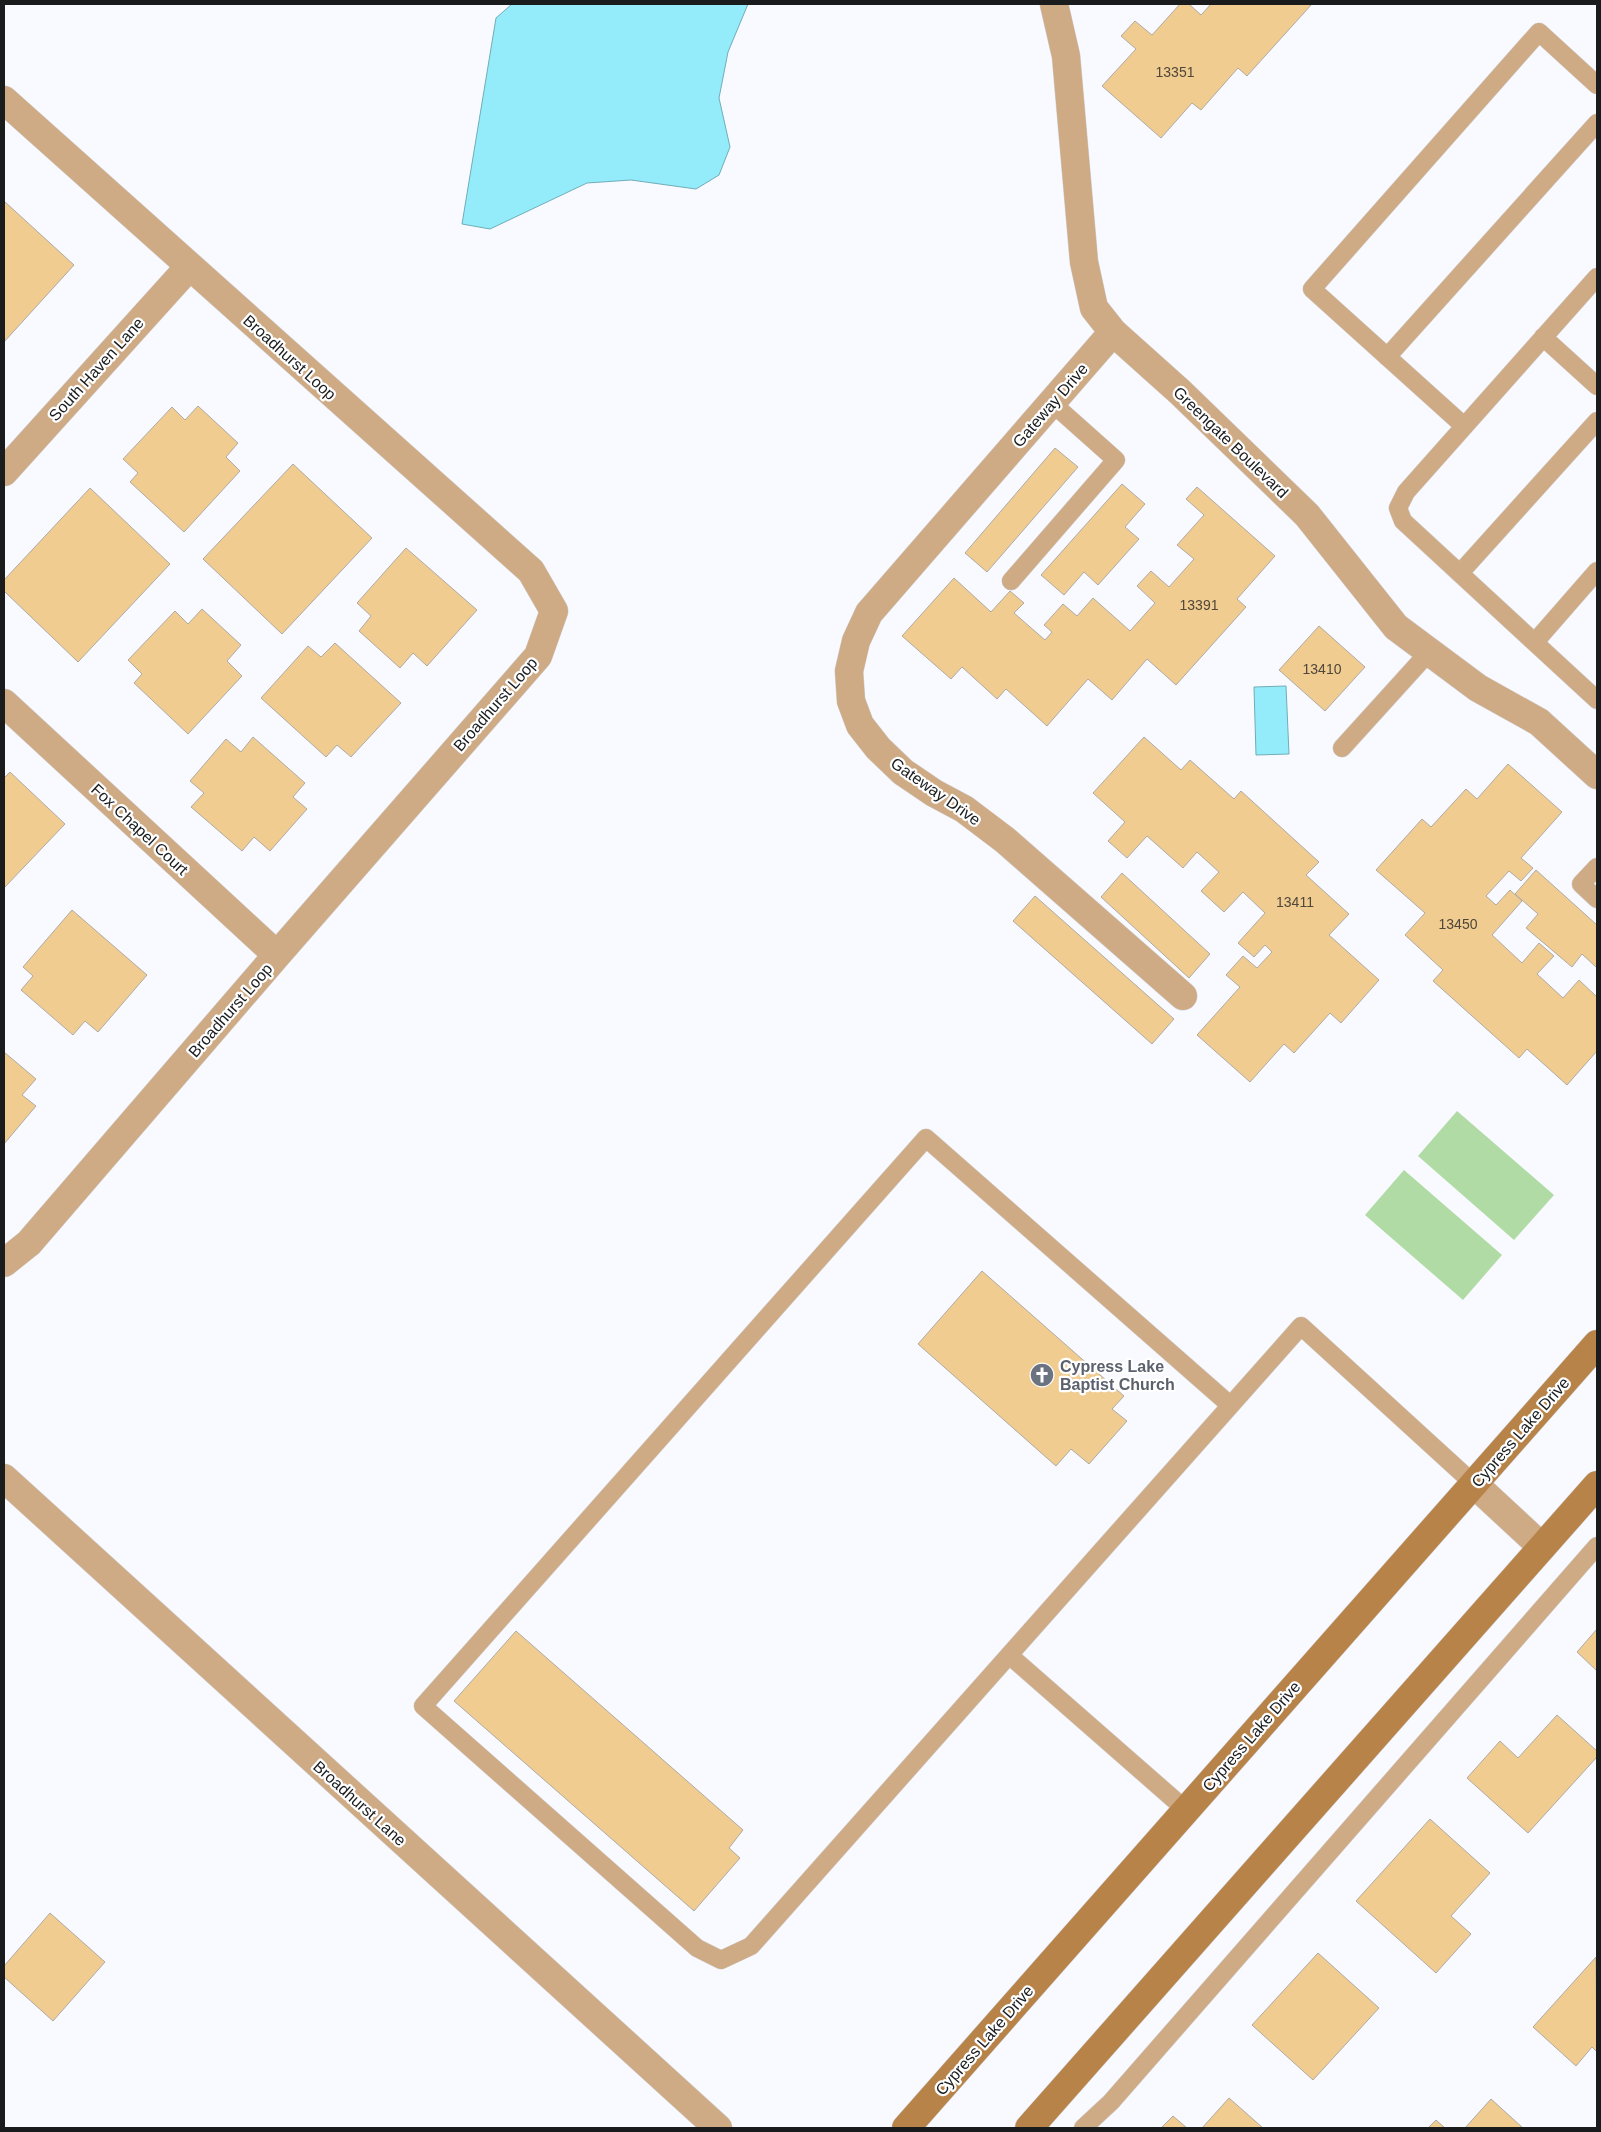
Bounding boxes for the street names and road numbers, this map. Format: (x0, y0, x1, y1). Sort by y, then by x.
street label: Broadhurst Loop (240, 311, 339, 403)
street label: South Haven Lane (46, 314, 147, 424)
street label: Gateway Drive (1010, 360, 1091, 450)
street label: Greengate Boulevard (1170, 383, 1291, 501)
street label: Broadhurst Loop (450, 654, 541, 755)
street label: Gateway Drive (888, 754, 984, 829)
street label: Fox Chapel Court (88, 780, 192, 879)
street label: Broadhurst Loop (185, 960, 276, 1061)
street label: Cypress Lake Drive (1468, 1374, 1573, 1491)
street label: Cypress Lake Drive (1199, 1678, 1304, 1795)
street label: Broadhurst Lane (310, 1757, 409, 1849)
street label: Cypress Lake Drive (932, 1982, 1037, 2099)

